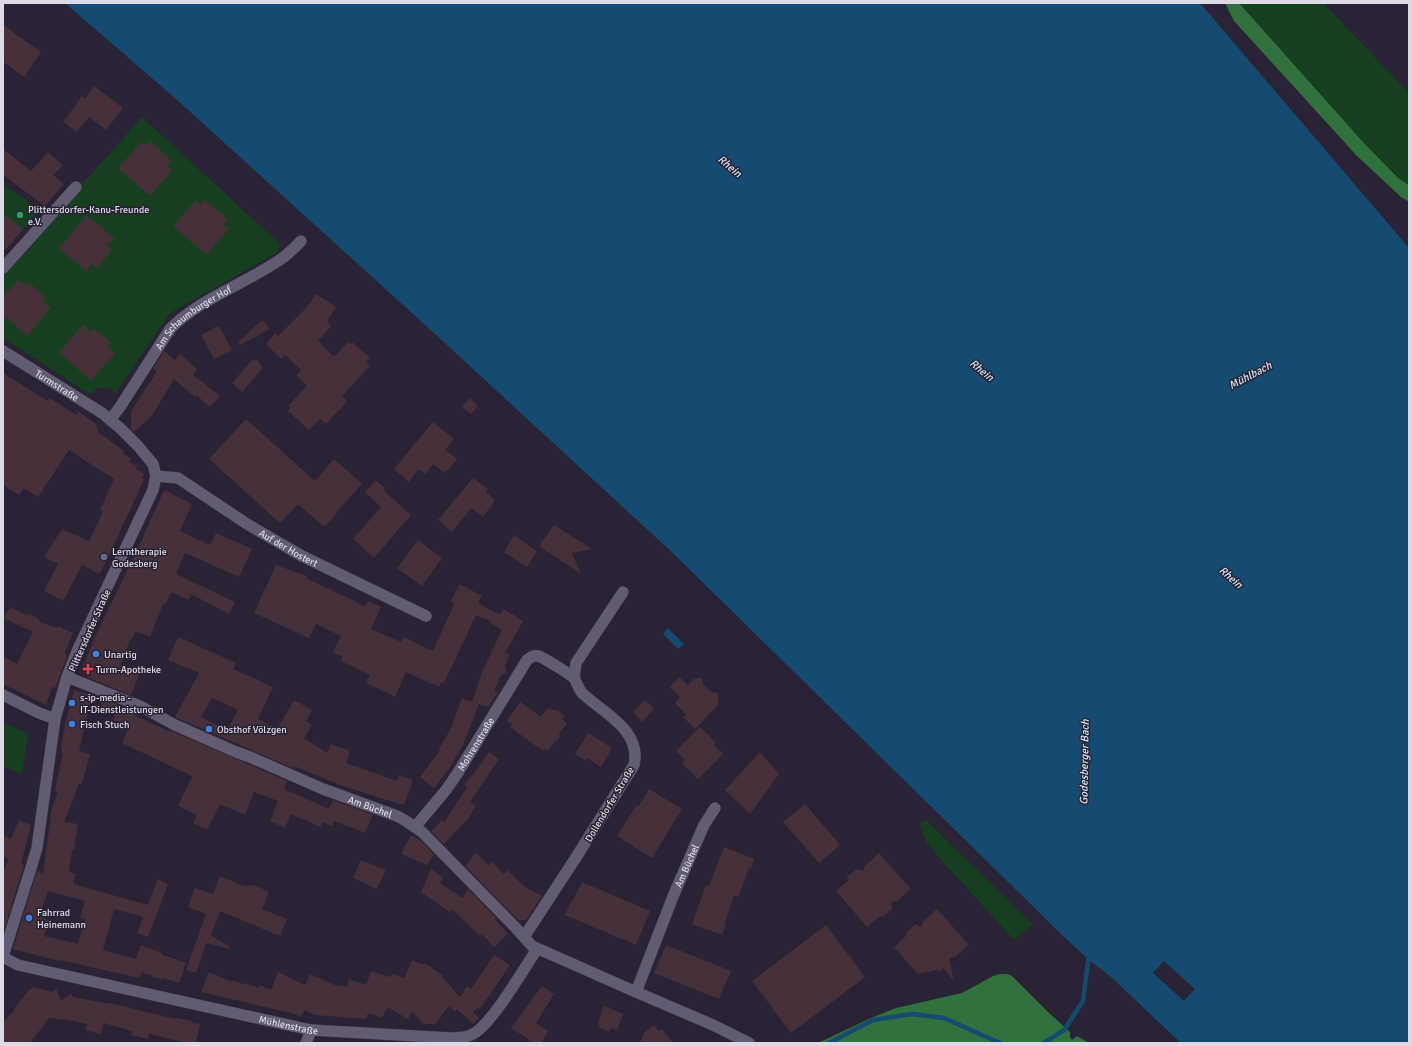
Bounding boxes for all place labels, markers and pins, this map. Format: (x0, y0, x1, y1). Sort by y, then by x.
place label: Plittersdorfer-Kanu-Freunde e.V. (28, 204, 149, 228)
marker: Plittersdorfer-Kanu-Freunde e.V. (15, 210, 25, 220)
place label: Lerntherapie Godesberg (112, 546, 167, 570)
marker: Lerntherapie Godesberg (99, 552, 109, 562)
marker: Unartig (91, 649, 101, 659)
place label: Unartig (104, 649, 137, 661)
marker: Turm-Apotheke (83, 664, 93, 674)
place label: Turm-Apotheke (96, 664, 161, 676)
place label: s-ip-media - IT-Dienstleistungen (80, 692, 163, 716)
marker: s-ip-media - IT-Dienstleistungen (67, 698, 77, 708)
marker: Fisch Stuch (67, 719, 77, 729)
place label: Fisch Stuch (80, 719, 129, 731)
marker: Obsthof Völzgen (204, 724, 214, 734)
place label: Obsthof Völzgen (217, 724, 287, 736)
place label: Fahrrad Heinemann (37, 907, 86, 931)
marker: Fahrrad Heinemann (24, 913, 34, 923)

